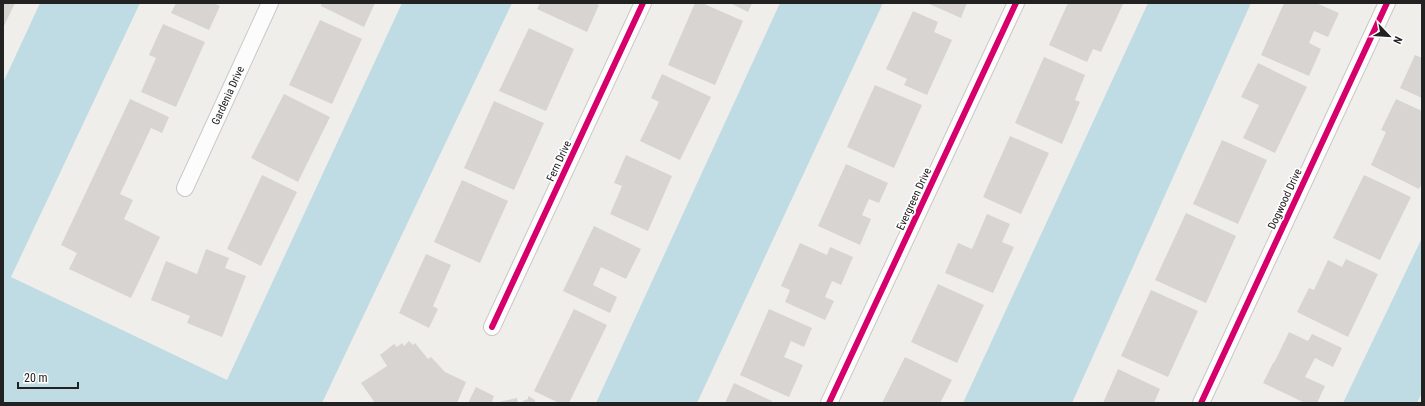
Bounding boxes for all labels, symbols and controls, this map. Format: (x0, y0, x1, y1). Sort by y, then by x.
north arrow (1369, 16, 1409, 56)
text: N (1390, 34, 1405, 46)
street label: Gardenia Drive (208, 64, 247, 127)
street label: Fern Drive (544, 139, 574, 183)
street label: Evergreen Drive (894, 166, 934, 232)
street label: Dogwood Drive (1265, 167, 1305, 231)
scale bar (18, 364, 78, 390)
text: 20 m (24, 371, 48, 385)

